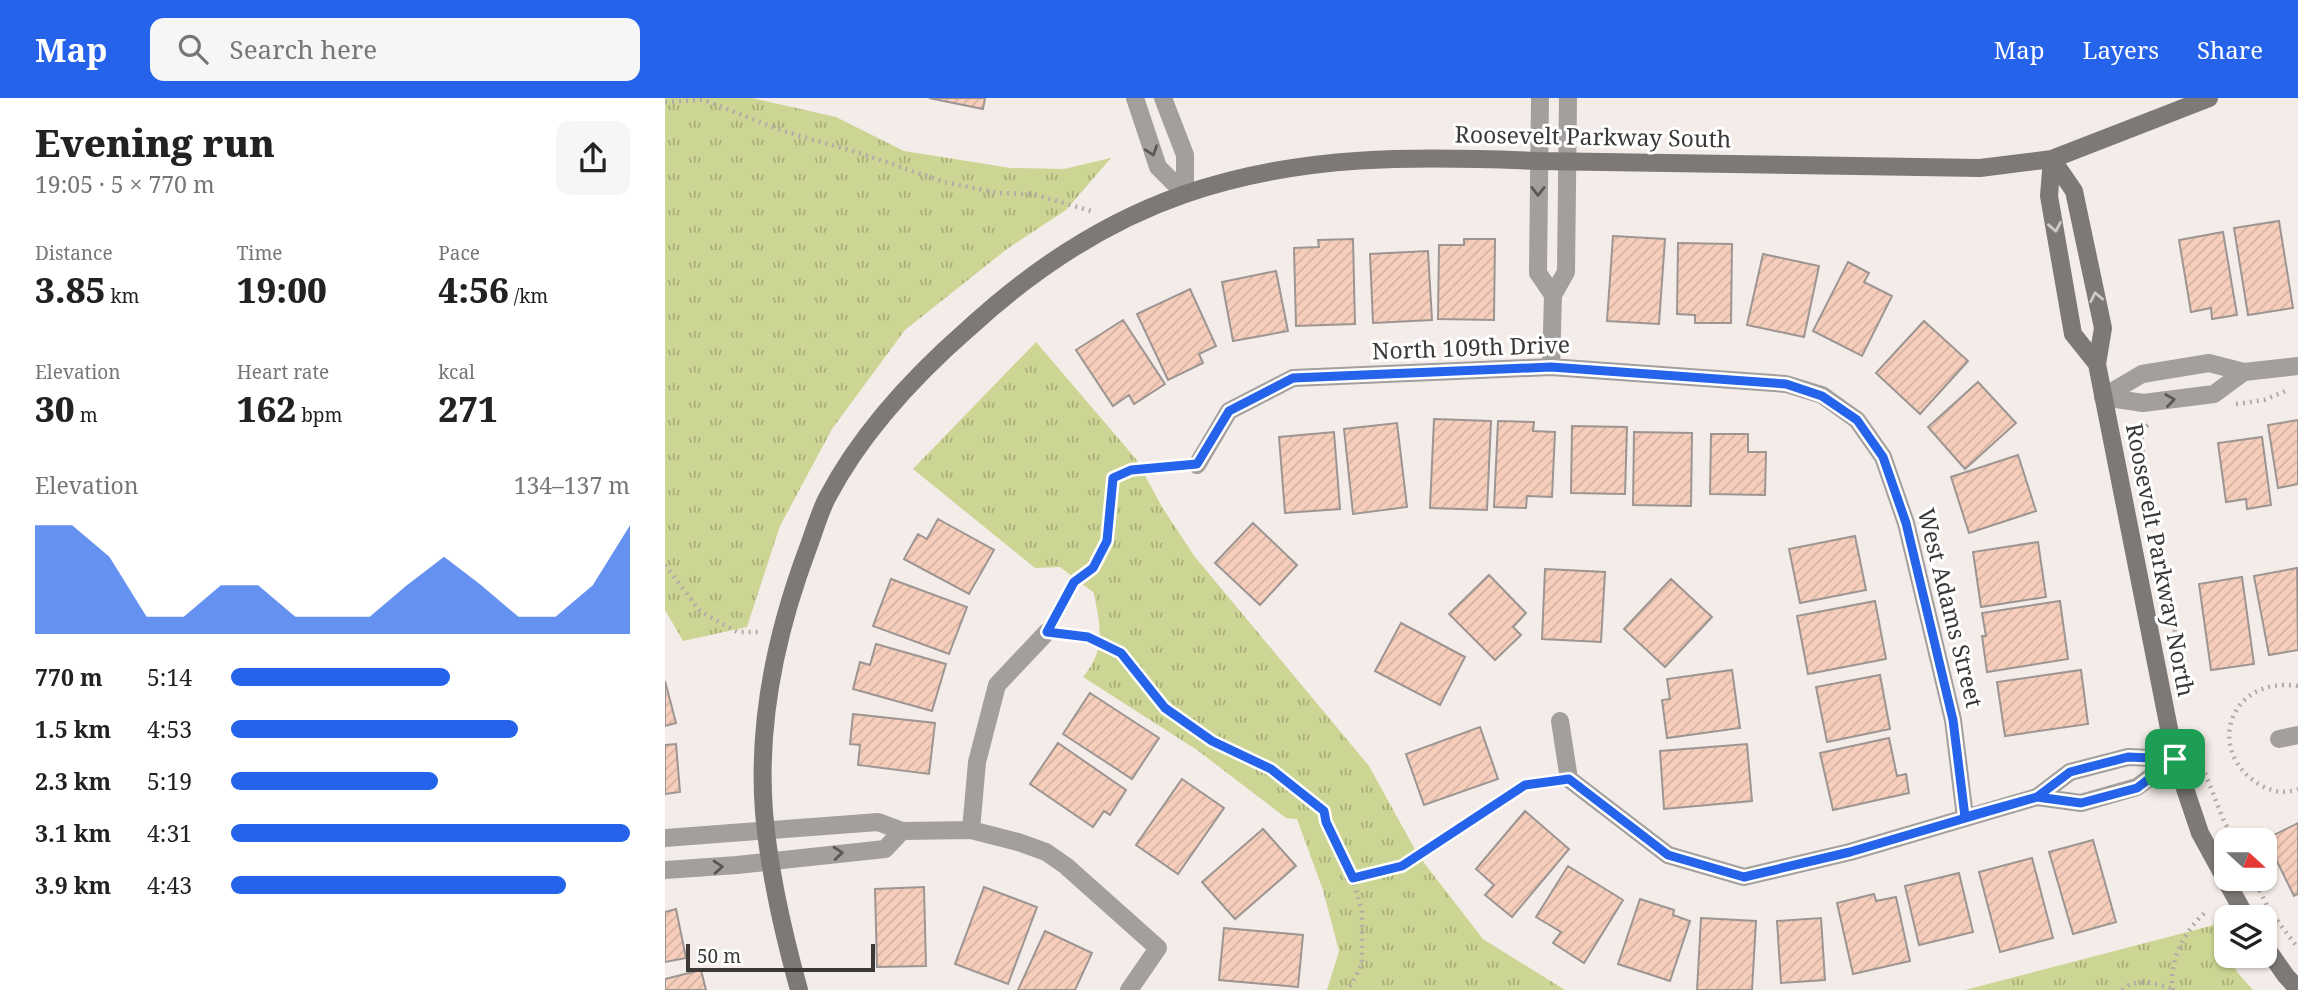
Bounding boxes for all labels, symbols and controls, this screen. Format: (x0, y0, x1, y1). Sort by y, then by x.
search box (150, 18, 640, 81)
text: Map (35, 27, 108, 72)
icon: search (174, 30, 212, 68)
text: Search here (230, 31, 377, 67)
text: Map (1994, 33, 2045, 66)
text: Layers (2083, 33, 2159, 66)
text: Share (2197, 33, 2263, 66)
text: Evening run (35, 116, 275, 168)
street label: Roosevelt Parkway South (1454, 118, 1732, 154)
button: share (556, 121, 630, 195)
one-way arrow (1144, 144, 1158, 156)
text: 19:05 · 5 × 770 m (35, 168, 215, 200)
one-way arrow (1530, 186, 1546, 196)
one-way arrow (2047, 221, 2062, 233)
text: Distance (35, 240, 113, 266)
text: Time (237, 240, 283, 266)
text: Pace (438, 240, 480, 266)
text: 3.85 (35, 266, 105, 313)
text: 19:00 (237, 266, 327, 313)
text: 4:56 (438, 266, 509, 313)
text: km (105, 283, 139, 309)
text: /km (509, 283, 548, 309)
one-way arrow (2090, 291, 2104, 303)
street label: North 109th Drive (1371, 328, 1571, 366)
text: Elevation (35, 359, 121, 385)
text: Heart rate (237, 359, 329, 385)
text: kcal (438, 359, 475, 385)
text: 30 (35, 385, 75, 432)
text: 162 (237, 385, 296, 432)
text: 271 (438, 385, 498, 432)
one-way arrow (2165, 392, 2176, 407)
text: m (75, 402, 98, 428)
text: bpm (296, 402, 342, 428)
street label: Roosevelt Parkway North (2119, 420, 2203, 699)
text: Elevation (35, 469, 139, 501)
text: 134–137 m (514, 469, 630, 501)
street label: West Adams Street (1911, 505, 1991, 711)
text: 770 m (35, 661, 103, 693)
text: 5:14 (147, 661, 192, 693)
text: 1.5 km (35, 713, 111, 745)
text: 4:53 (147, 713, 192, 745)
pin (2145, 729, 2205, 789)
icon: arrive (2156, 740, 2194, 778)
text: 2.3 km (35, 765, 111, 797)
text: 5:19 (147, 765, 192, 797)
text: 3.1 km (35, 817, 111, 849)
text: 4:31 (147, 817, 192, 849)
north arrow (2214, 828, 2277, 891)
map controls (2214, 828, 2277, 968)
one-way arrow (833, 846, 844, 861)
one-way arrow (713, 860, 724, 875)
text: 3.9 km (35, 869, 111, 901)
text: 4:43 (147, 869, 192, 901)
button: layers (2214, 905, 2277, 968)
scale bar (686, 941, 875, 973)
text: 50 m (697, 943, 741, 969)

